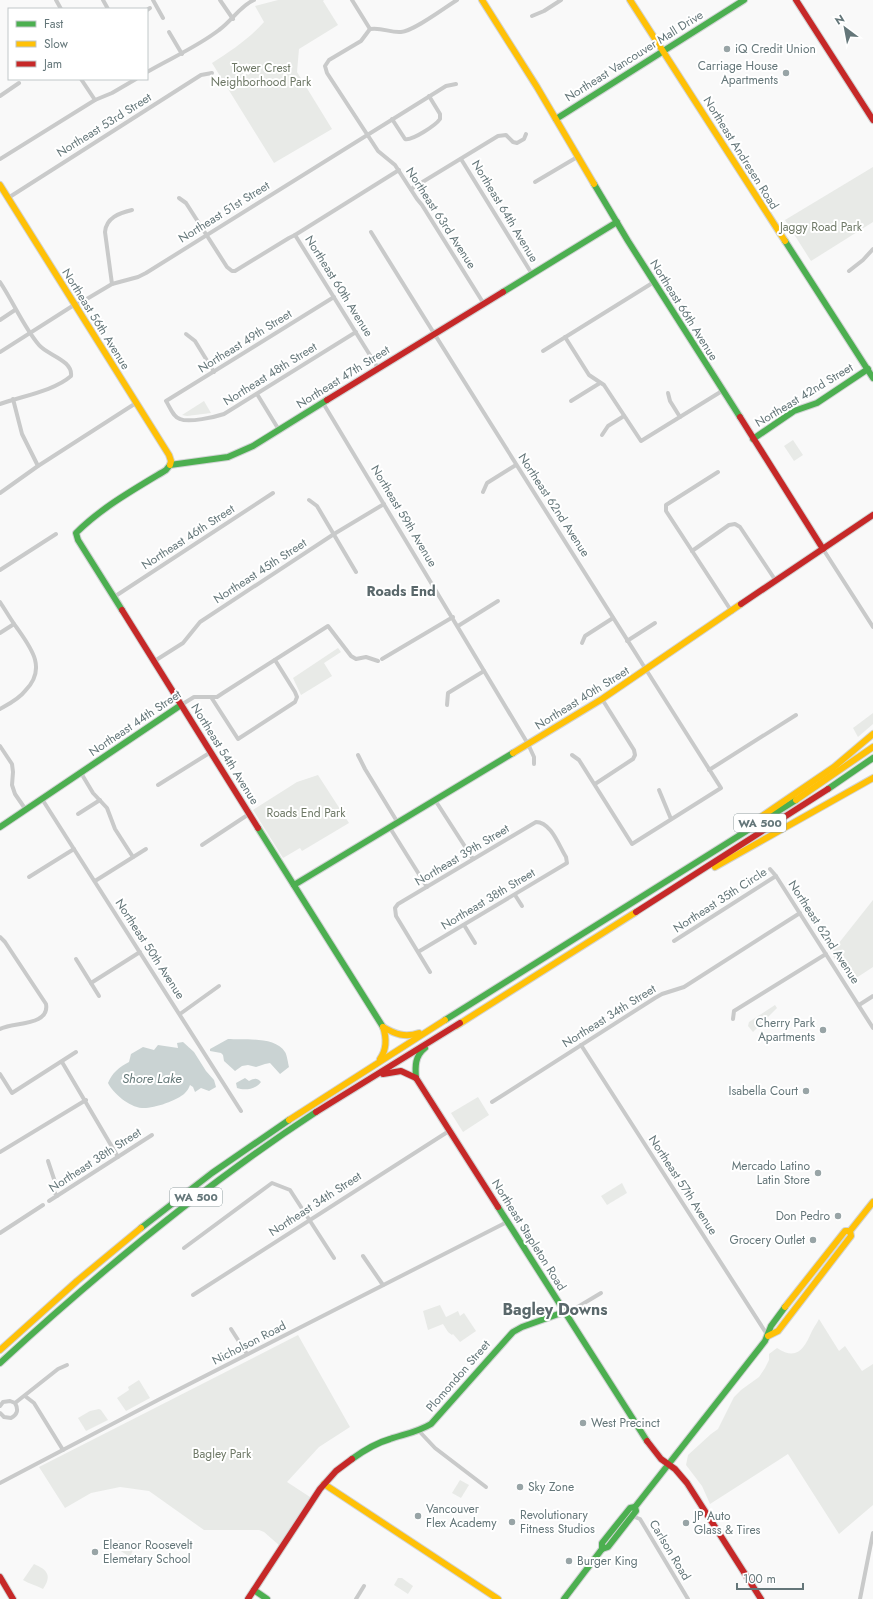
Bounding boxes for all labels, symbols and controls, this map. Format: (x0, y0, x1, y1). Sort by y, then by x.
street label: Northeast Vancouver Mall Drive (561, 6, 707, 106)
legend (8, 8, 148, 80)
north arrow (825, 8, 865, 48)
text: N (832, 10, 848, 29)
text: Fast (44, 15, 63, 33)
text: Slow (44, 35, 69, 53)
place label: iQ Credit Union (735, 40, 816, 58)
marker: iQ Credit Union (722, 44, 732, 54)
text: Jam (42, 55, 62, 73)
place label: Carriage House Apartments (698, 57, 778, 89)
park label: Tower Crest Neighborhood Park (211, 59, 312, 91)
marker: Carriage House Apartments (781, 68, 791, 78)
street label: Northeast 53rd Street (53, 88, 155, 161)
street label: Northeast Andresen Road (699, 93, 783, 213)
street label: Northeast 64th Avenue (467, 156, 543, 266)
street label: Northeast 63rd Avenue (401, 164, 481, 272)
street label: Northeast 51st Street (175, 177, 273, 247)
park label: Jaggy Road Park (778, 218, 863, 236)
street label: Northeast 60th Avenue (300, 232, 378, 340)
street label: Northeast 66th Avenue (646, 256, 722, 364)
street label: Northeast 56th Avenue (58, 265, 134, 373)
street label: Northeast 49th Street (195, 305, 296, 377)
street label: Northeast 48th Street (220, 338, 320, 410)
street label: Northeast 47th Street (293, 341, 393, 413)
street label: Northeast 42nd Street (752, 358, 857, 431)
street label: Northeast 62nd Avenue (514, 450, 594, 560)
street label: Northeast 59th Avenue (366, 462, 442, 570)
street label: Northeast 46th Street (138, 500, 238, 574)
street label: Northeast 45th Street (210, 534, 310, 608)
district label: Roads End (366, 581, 436, 601)
street label: Northeast 40th Street (531, 662, 633, 734)
street label: Northeast 44th Street (85, 685, 185, 761)
street label: Northeast 54th Avenue (187, 700, 263, 808)
park label: Roads End Park (266, 804, 346, 822)
road number: WA 500 (734, 814, 786, 832)
street label: Northeast 39th Street (411, 820, 513, 890)
street label: Northeast 35th Circle (670, 863, 770, 937)
street label: Northeast 38th Street (438, 864, 539, 934)
street label: Northeast 62nd Avenue (784, 877, 864, 987)
street label: Northeast 50th Avenue (111, 895, 189, 1003)
street label: Northeast 34th Street (559, 980, 659, 1052)
place label: Cherry Park Apartments (755, 1014, 816, 1046)
marker: Cherry Park Apartments (818, 1025, 828, 1035)
water label: Shore Lake (122, 1069, 182, 1088)
place label: Isabella Court (728, 1082, 798, 1100)
marker: Isabella Court (801, 1086, 811, 1096)
street label: Northeast 38th Street (45, 1123, 145, 1197)
street label: Northeast 57th Avenue (644, 1132, 722, 1238)
place label: Mercado Latino Latin Store (732, 1157, 810, 1189)
street label: Northeast 34th Street (265, 1167, 365, 1241)
marker: Mercado Latino Latin Store (813, 1168, 823, 1178)
street label: Northeast Stapleton Road (487, 1176, 571, 1294)
road number: WA 500 (170, 1188, 222, 1206)
place label: Don Pedro (776, 1207, 830, 1225)
marker: Don Pedro (833, 1211, 843, 1221)
place label: Grocery Outlet (729, 1231, 805, 1249)
marker: Grocery Outlet (808, 1235, 818, 1245)
district label: Bagley Downs (503, 1298, 608, 1321)
street label: Nicholson Road (209, 1317, 289, 1369)
street label: Plomondon Street (422, 1336, 494, 1416)
place label: West Precinct (591, 1414, 660, 1432)
marker: West Precinct (578, 1418, 588, 1428)
park label: Bagley Park (193, 1445, 252, 1463)
place label: Sky Zone (528, 1478, 574, 1496)
marker: Sky Zone (515, 1482, 525, 1492)
place label: Vancouver Flex Academy (426, 1500, 497, 1532)
place label: Revolutionary Fitness Studios (520, 1506, 595, 1538)
place label: JP Auto Glass & Tires (692, 1507, 761, 1539)
marker: Vancouver Flex Academy (413, 1511, 423, 1521)
street label: Carlson Road (645, 1516, 695, 1584)
marker: Revolutionary Fitness Studios (507, 1517, 517, 1527)
marker: JP Auto Glass & Tires (681, 1518, 691, 1528)
place label: Eleanor Roosevelt Elemetary School (103, 1536, 193, 1568)
marker: Eleanor Roosevelt Elemetary School (90, 1547, 100, 1557)
place label: Burger King (577, 1552, 638, 1570)
marker: Burger King (564, 1556, 574, 1566)
scale bar (737, 1565, 803, 1591)
text: 100 m (743, 1570, 776, 1588)

